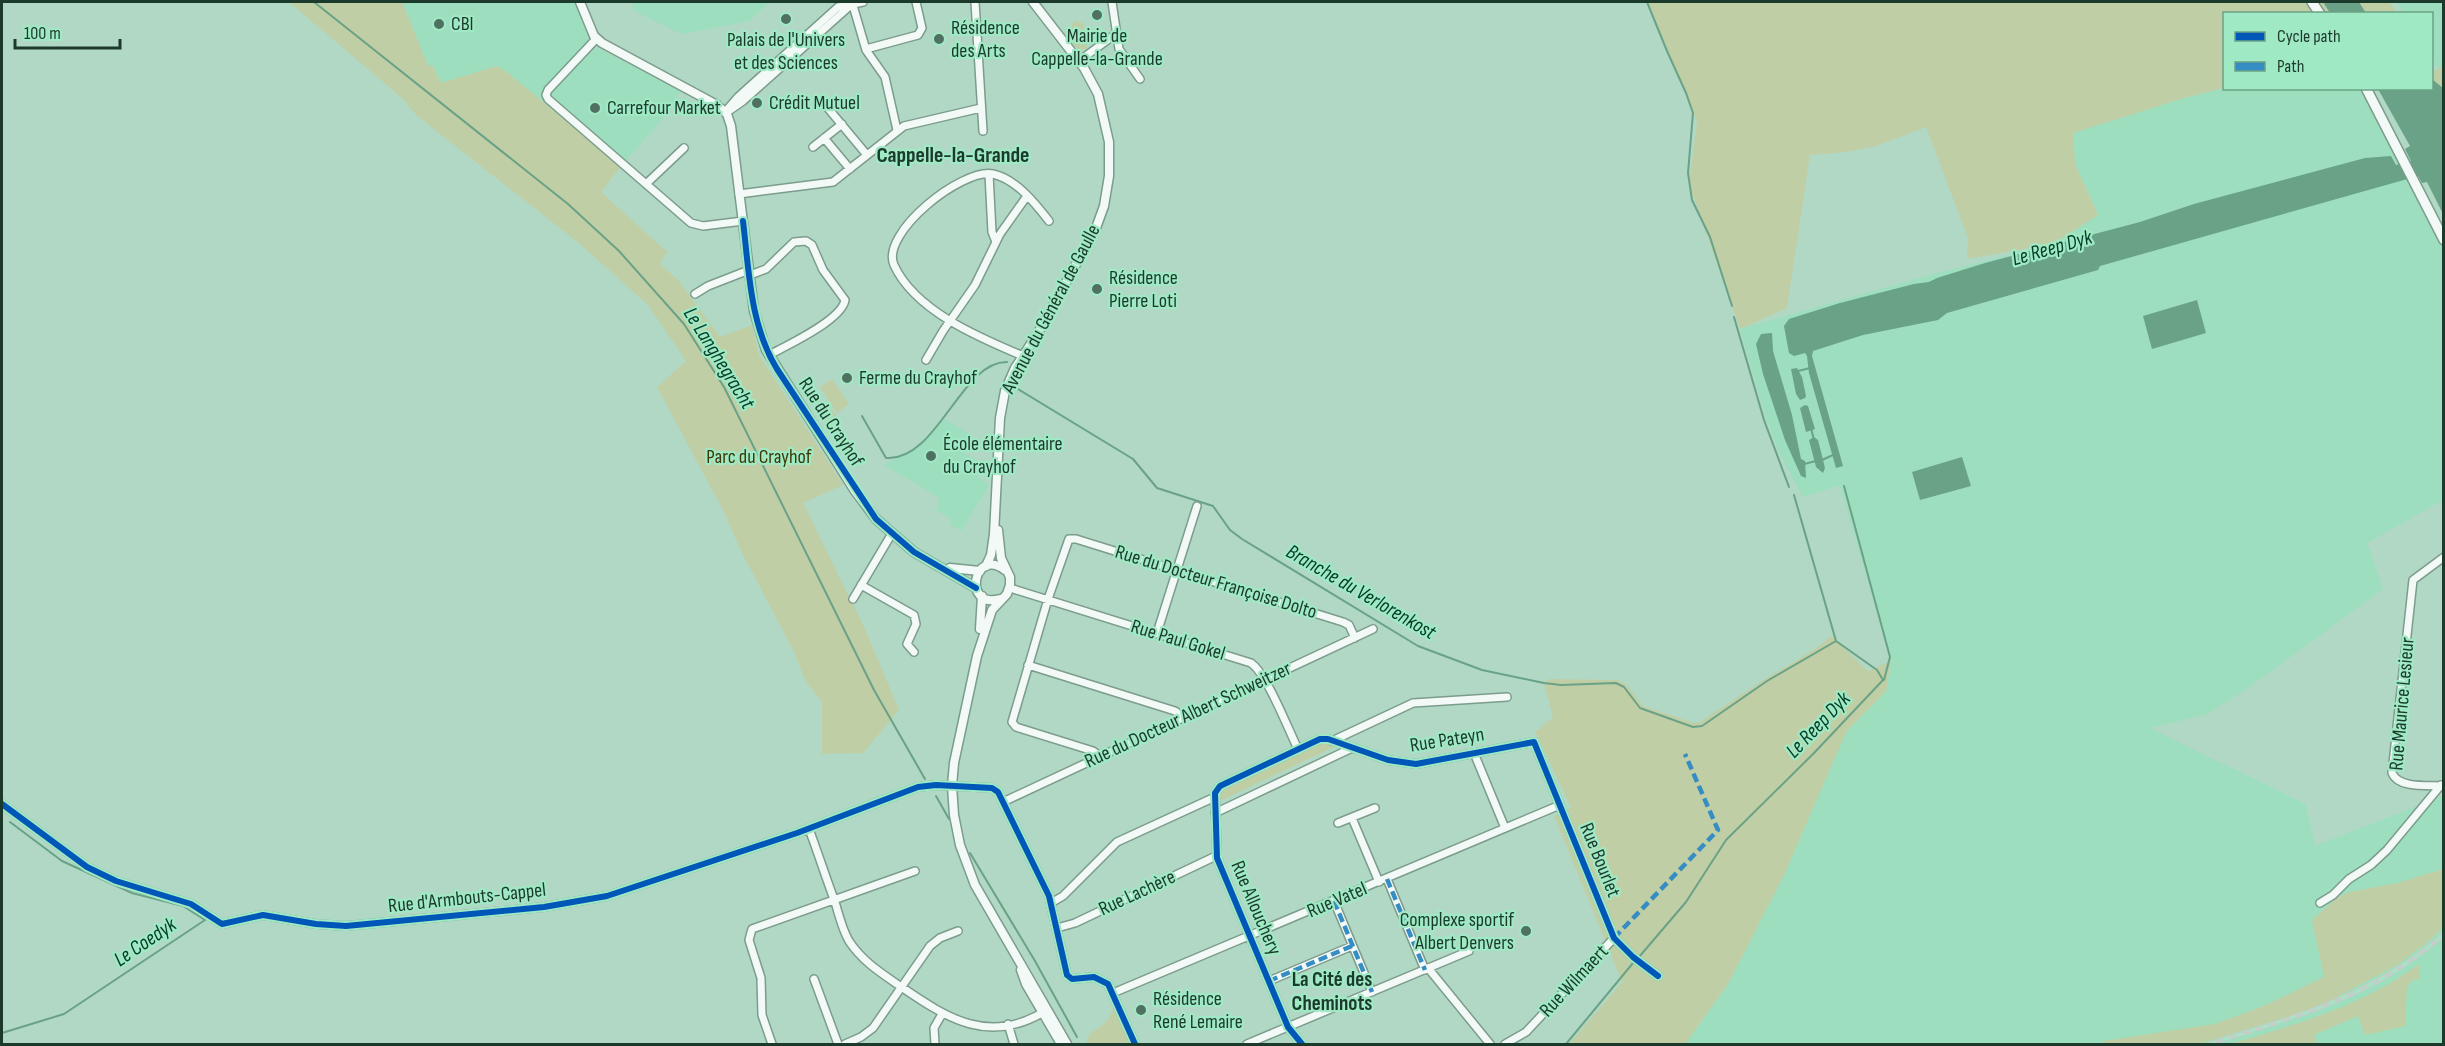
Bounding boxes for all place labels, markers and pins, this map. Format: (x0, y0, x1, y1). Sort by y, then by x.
marker: Mairie de Cappelle-la-Grande (1090, 8, 1104, 22)
place label: CBI (451, 12, 474, 36)
marker: Palais de l'Univers et des Sciences (779, 12, 793, 26)
place label: Résidence des Arts (951, 16, 1020, 63)
marker: CBI (432, 17, 446, 31)
place label: Mairie de Cappelle-la-Grande (1031, 24, 1163, 71)
place label: Palais de l'Univers et des Sciences (727, 28, 845, 75)
marker: Résidence des Arts (932, 32, 946, 46)
place label: Crédit Mutuel (769, 91, 860, 115)
place label: Carrefour Market (607, 96, 721, 120)
marker: Crédit Mutuel (750, 96, 764, 110)
marker: Carrefour Market (588, 101, 602, 115)
place label: Résidence Pierre Loti (1109, 266, 1178, 313)
marker: Résidence Pierre Loti (1090, 282, 1104, 296)
place label: Ferme du Crayhof (859, 366, 977, 390)
marker: Ferme du Crayhof (840, 371, 854, 385)
place label: École élémentaire du Crayhof (943, 432, 1063, 479)
marker: École élémentaire du Crayhof (924, 449, 938, 463)
place label: Complexe sportif Albert Denvers (1400, 908, 1514, 955)
marker: Complexe sportif Albert Denvers (1519, 924, 1533, 938)
place label: Résidence René Lemaire (1153, 987, 1243, 1034)
marker: Résidence René Lemaire (1134, 1003, 1148, 1017)

